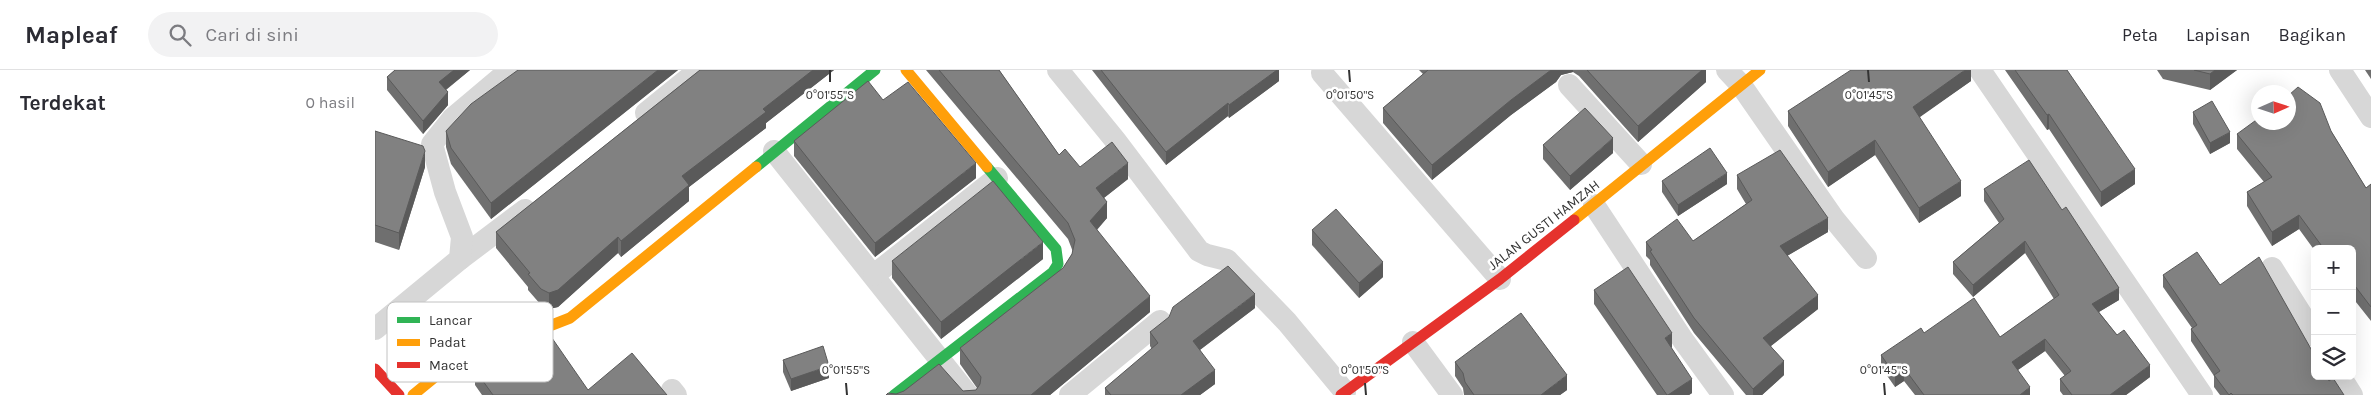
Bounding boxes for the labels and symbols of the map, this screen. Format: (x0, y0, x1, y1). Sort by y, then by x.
north arrow (2251, 85, 2296, 130)
text: 0°01'55"S (806, 88, 854, 102)
text: 0°01'50"S (1326, 88, 1374, 102)
text: 0°01'45"S (1845, 88, 1893, 102)
street label: JALAN GUSTI HAMZAH (1485, 176, 1603, 274)
legend (387, 302, 553, 382)
text: Lancar (429, 312, 473, 329)
text: Padat (429, 334, 466, 351)
text: Macet (429, 357, 468, 374)
text: 0°01'55"S (822, 363, 870, 377)
text: 0°01'50"S (1341, 363, 1389, 377)
text: 0°01'45"S (1860, 363, 1908, 377)

